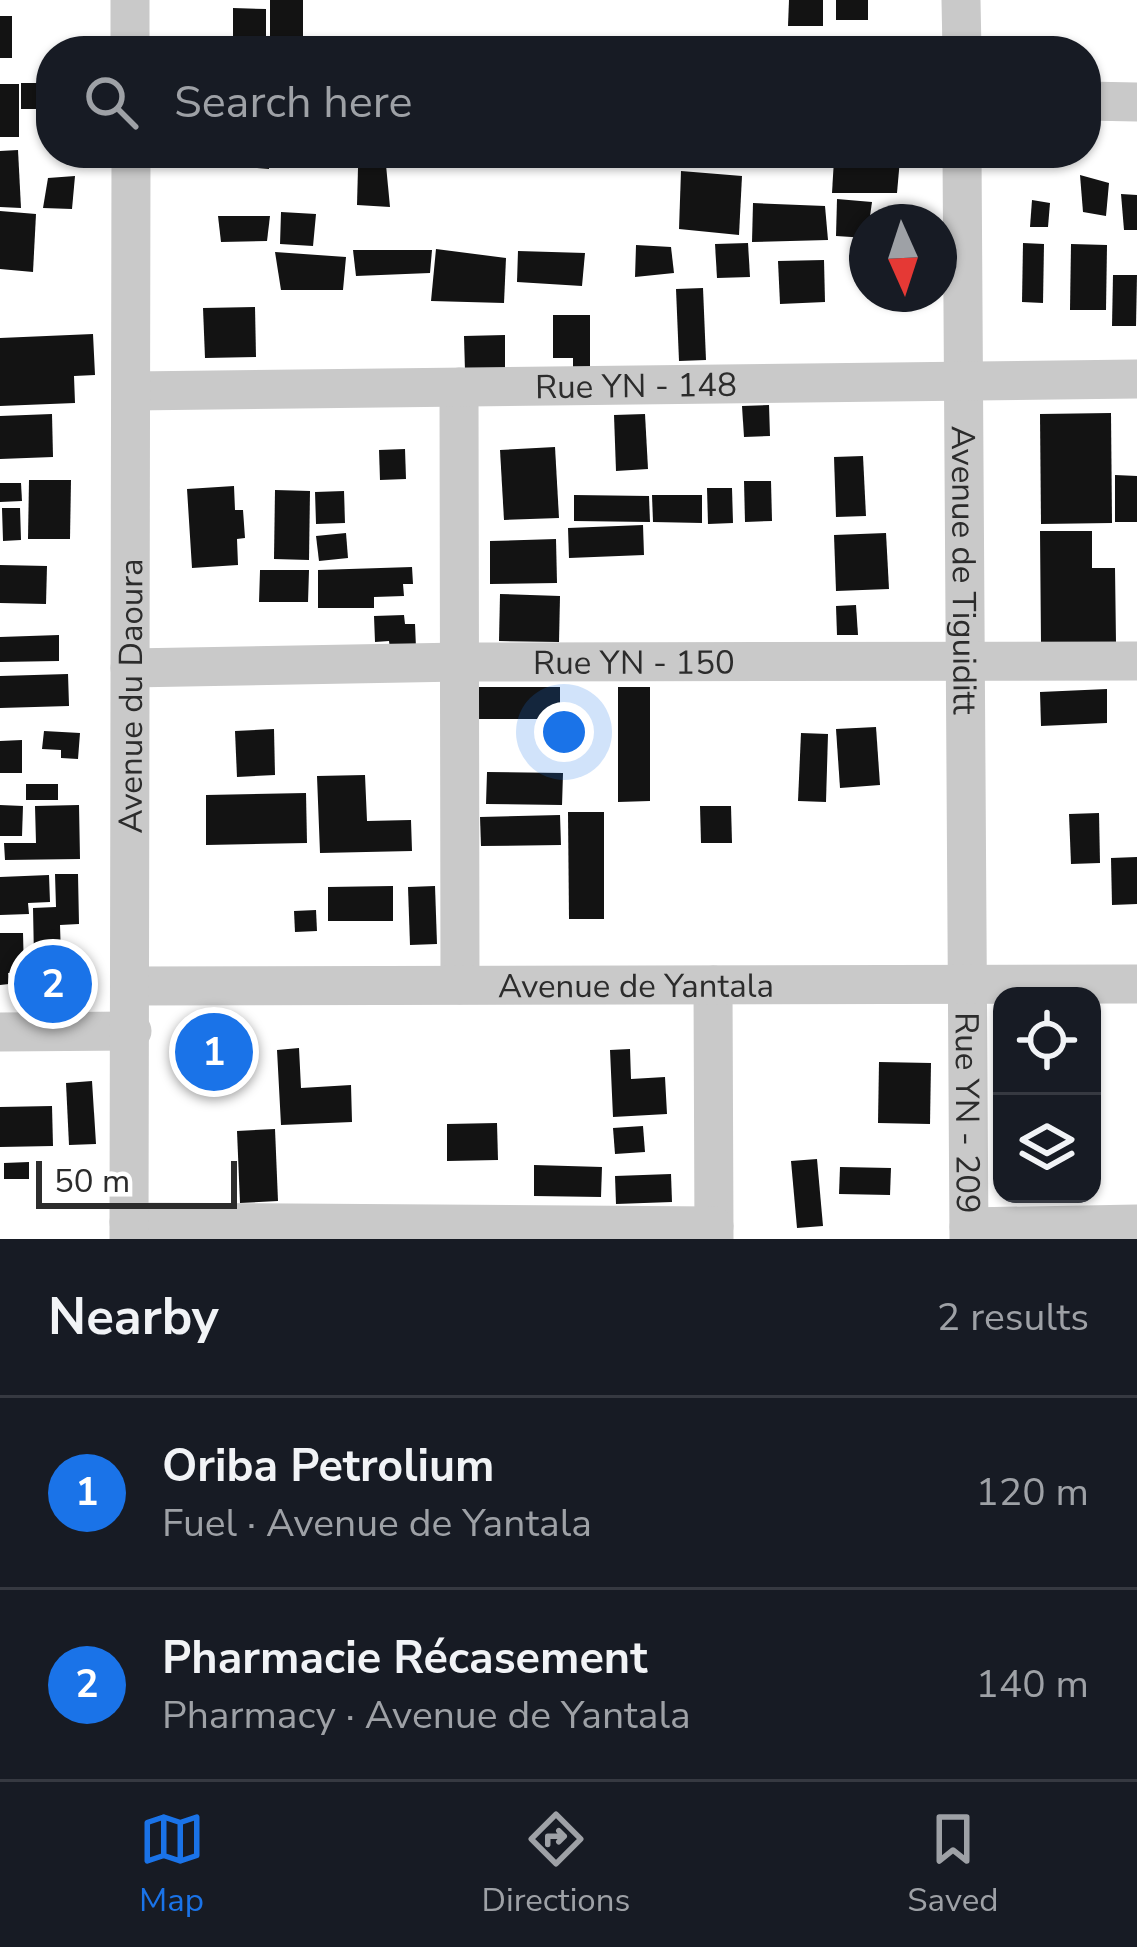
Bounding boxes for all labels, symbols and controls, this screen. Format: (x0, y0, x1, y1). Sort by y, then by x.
search box (36, 36, 1101, 168)
icon: search (78, 69, 144, 135)
text: Search here (174, 72, 413, 133)
north arrow (849, 204, 957, 312)
street label: Rue YN - 148 (535, 363, 737, 410)
street label: Avenue de Tiguiditt (940, 425, 987, 715)
street label: Avenue du Daoura (109, 558, 154, 834)
street label: Rue YN - 150 (533, 641, 735, 686)
your location (534, 702, 594, 762)
pin: 2 (14, 939, 92, 1029)
street label: Avenue de Yantala (498, 964, 774, 1009)
map controls (993, 987, 1101, 1203)
button: locate (993, 987, 1101, 1095)
pin: 1 (175, 1007, 253, 1097)
street label: Rue YN - 209 (944, 1012, 990, 1214)
button: layers (993, 1095, 1101, 1203)
scale bar (36, 1155, 237, 1208)
text: 50 m (54, 1159, 130, 1204)
text: Nearby (48, 1282, 219, 1352)
text: 2 results (937, 1291, 1089, 1344)
text: Oriba Petrolium (162, 1436, 495, 1497)
text: 1 (75, 1466, 99, 1519)
text: 120 m (975, 1466, 1089, 1519)
text: Fuel · Avenue de Yantala (162, 1497, 592, 1550)
text: Pharmacie Récasement (162, 1628, 647, 1689)
text: 2 (75, 1658, 99, 1711)
text: 140 m (975, 1658, 1089, 1711)
text: Pharmacy · Avenue de Yantala (162, 1689, 691, 1742)
tab: Map (139, 1806, 205, 1923)
tab: Directions (482, 1806, 630, 1923)
tab: Saved (907, 1806, 998, 1923)

